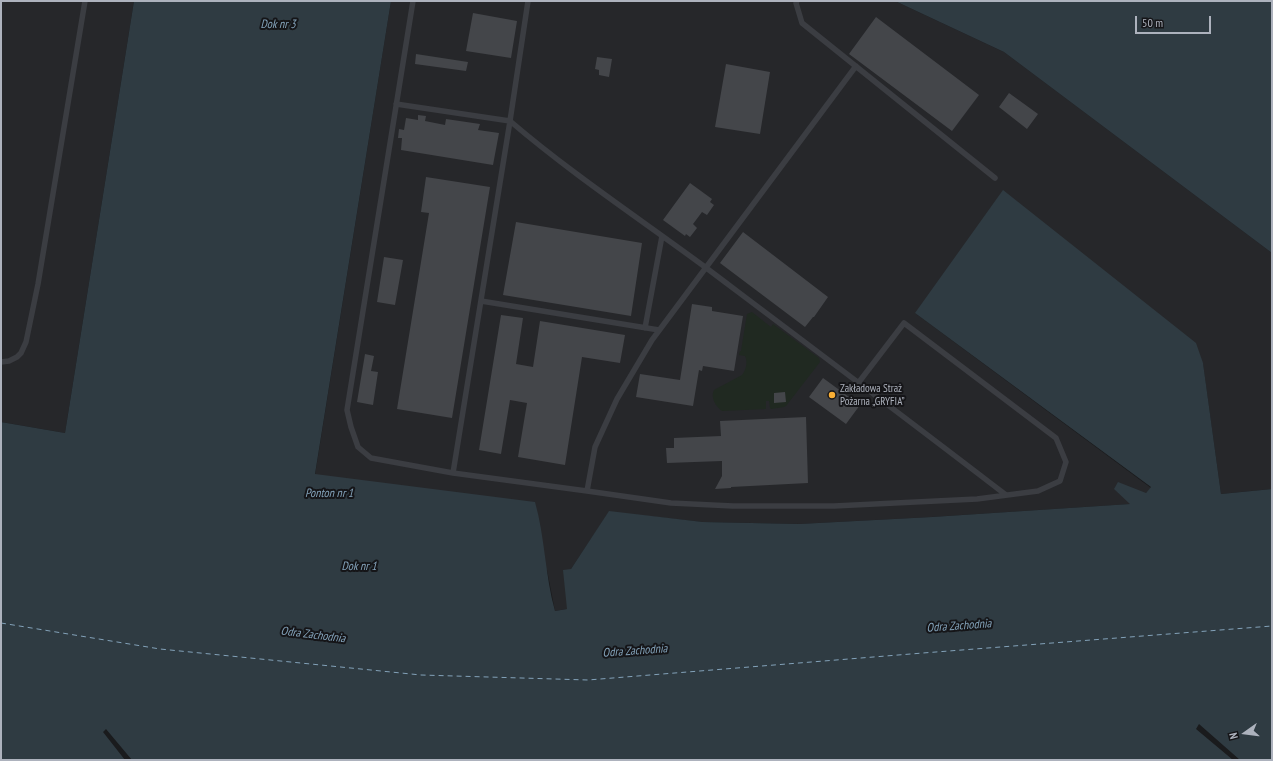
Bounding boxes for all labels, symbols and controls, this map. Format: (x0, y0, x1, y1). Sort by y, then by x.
scale bar (1137, 8, 1213, 34)
text: 50 m (1142, 15, 1163, 30)
water label: Dok nr 3 (260, 18, 296, 32)
place label: Zakładowa Straż Pożarna „GRYFIA” (840, 382, 905, 408)
marker: Zakładowa Straż Pożarna „GRYFIA” (827, 390, 837, 400)
water label: Ponton nr 1 (305, 487, 353, 501)
water label: Dok nr 1 (341, 560, 377, 574)
water label: Odra Zachodnia (926, 617, 992, 635)
water label: Odra Zachodnia (280, 624, 346, 646)
water label: Odra Zachodnia (602, 642, 668, 660)
north arrow (1225, 713, 1265, 753)
text: N (1226, 731, 1241, 740)

